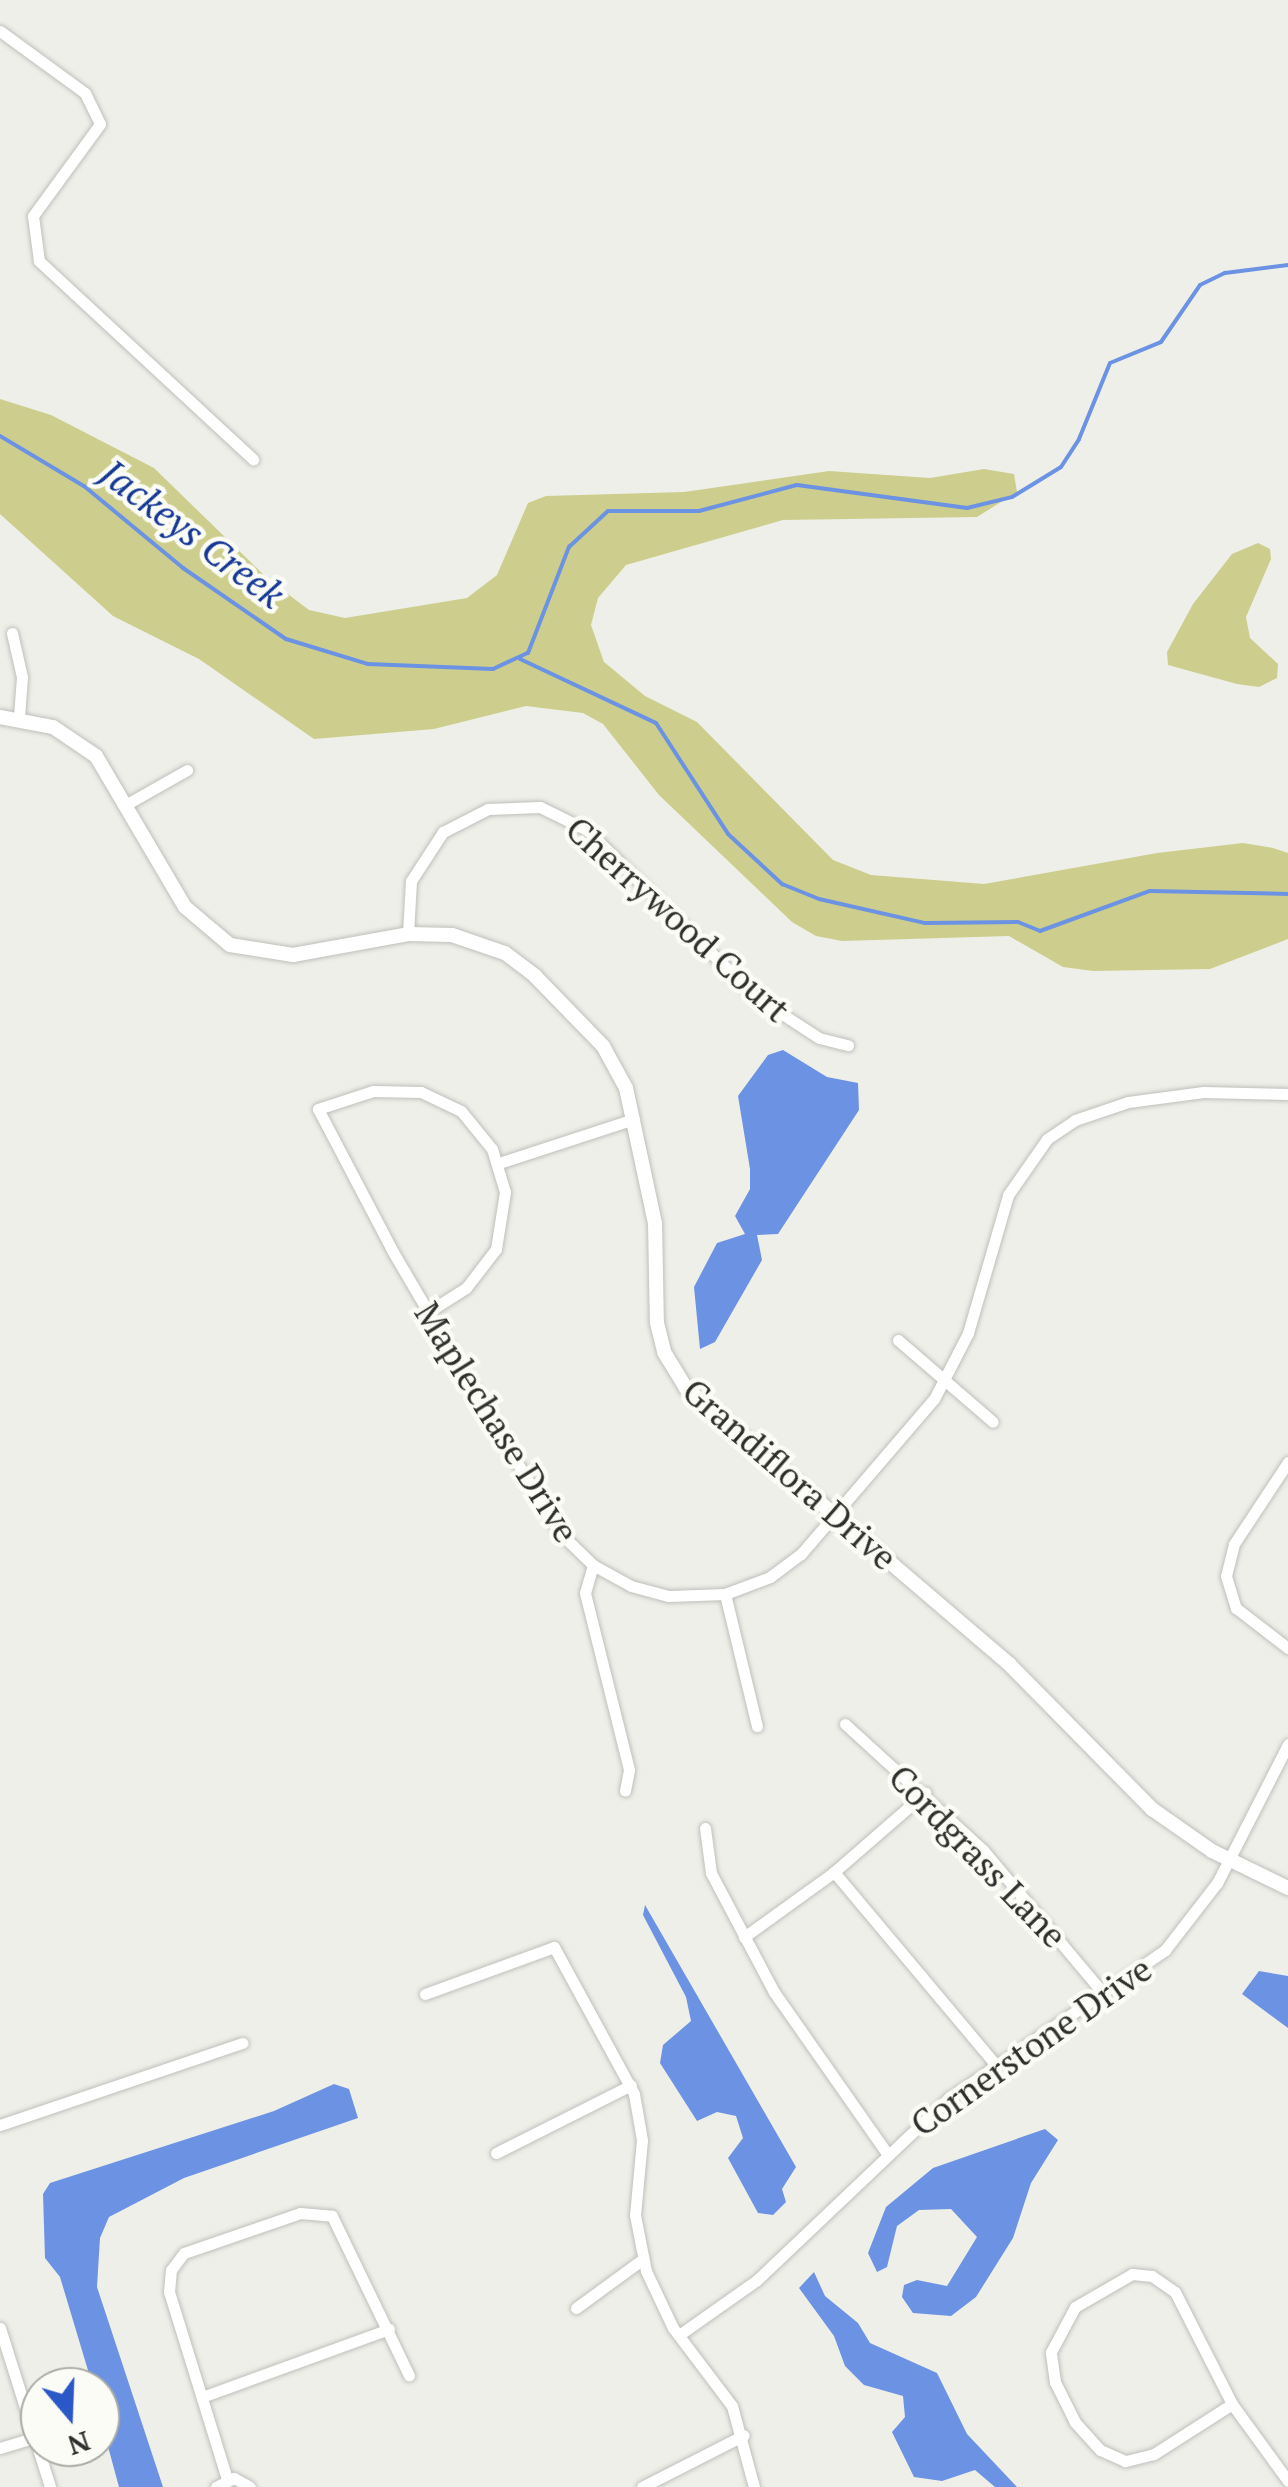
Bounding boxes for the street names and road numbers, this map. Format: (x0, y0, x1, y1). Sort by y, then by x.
street label: Cherrywood Court (558, 808, 798, 1030)
street label: Maplechase Drive (406, 1294, 588, 1550)
street label: Grandiflora Drive (674, 1370, 906, 1578)
street label: Cordgrass Lane (880, 1756, 1076, 1956)
street label: Cornerstone Drive (903, 1947, 1159, 2145)

